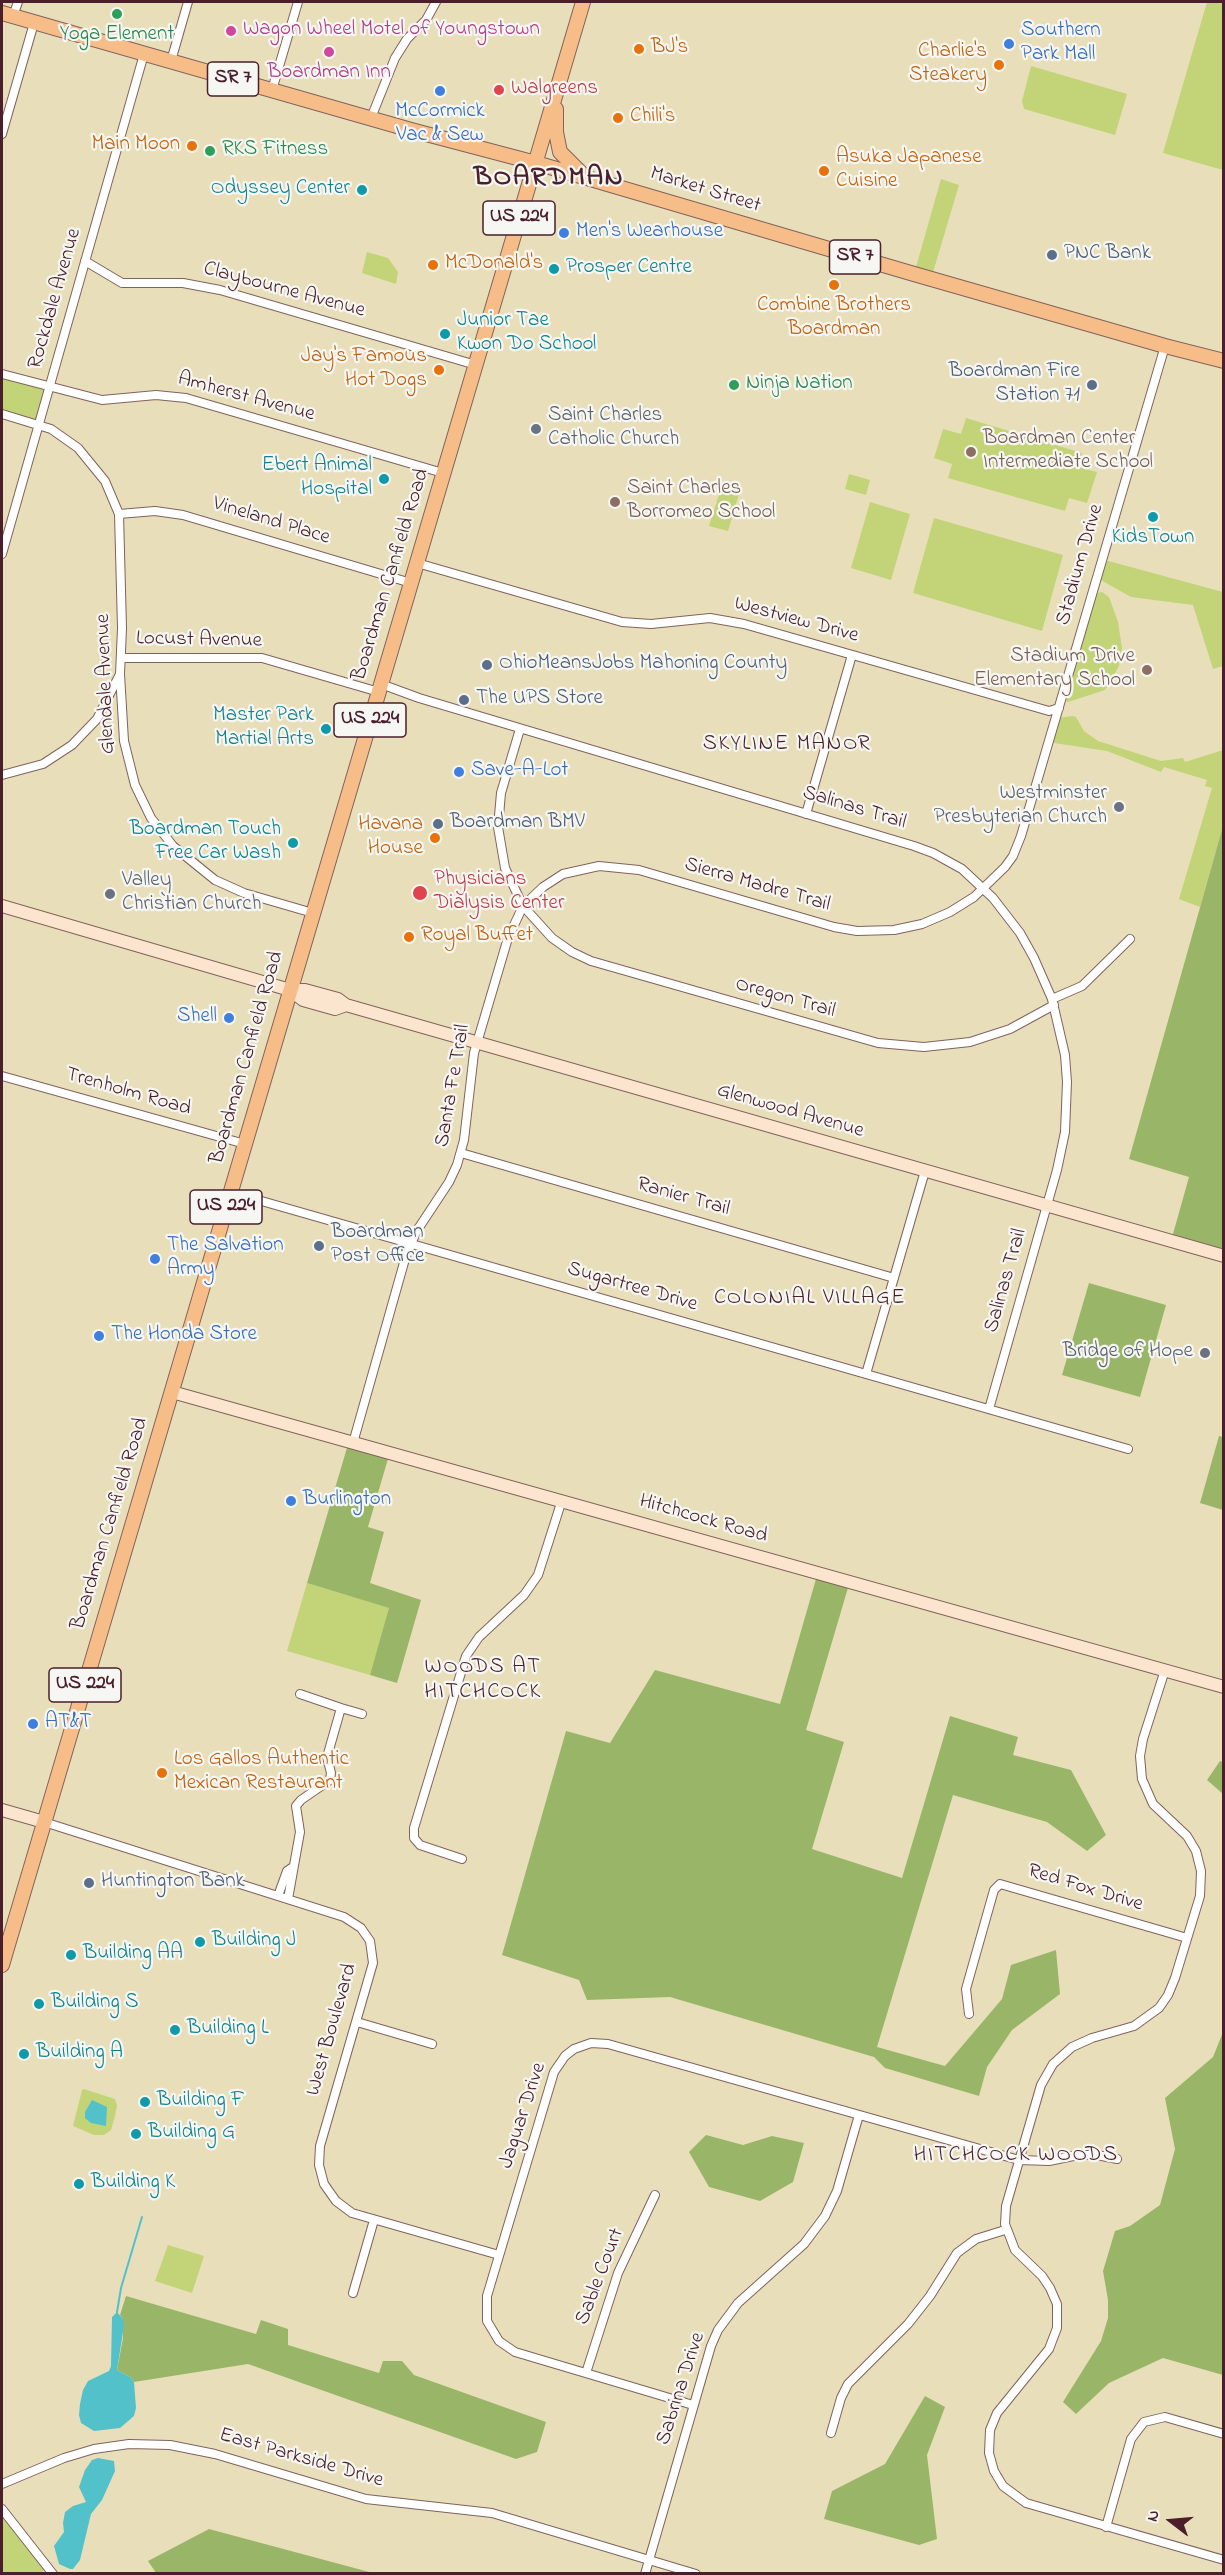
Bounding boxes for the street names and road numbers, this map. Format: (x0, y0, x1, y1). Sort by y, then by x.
road number: SR 7 (208, 62, 258, 96)
street label: Market Street (647, 162, 763, 220)
road number: US 224 (483, 201, 555, 235)
street label: Rockdale Avenue (24, 226, 88, 372)
road number: SR 7 (830, 240, 880, 274)
street label: Claybourne Avenue (200, 257, 368, 325)
street label: Amherst Avenue (175, 368, 317, 428)
street label: Boardman Canfield Road (348, 466, 436, 684)
street label: Vineland Place (209, 492, 333, 552)
street label: Stadium Drive (1052, 502, 1110, 628)
street label: Westview Drive (731, 592, 861, 650)
street label: Glendale Avenue (92, 613, 122, 755)
street label: Locust Avenue (136, 627, 262, 655)
road number: US 224 (334, 703, 406, 737)
street label: Salinas Trail (799, 781, 909, 837)
street label: Sierra Madre Trail (681, 853, 833, 919)
street label: Boardman Canfield Road (206, 949, 290, 1167)
street label: Oregon Trail (732, 973, 838, 1025)
street label: Santa Fe Trail (431, 1023, 477, 1149)
street label: Trenholm Road (62, 1063, 194, 1123)
street label: Glenwood Avenue (714, 1079, 866, 1145)
street label: Ranier Trail (634, 1173, 732, 1223)
road number: US 224 (190, 1190, 262, 1224)
street label: Salinas Trail (980, 1226, 1034, 1336)
street label: Sugartree Drive (564, 1257, 700, 1319)
street label: Boardman Canfield Road (67, 1415, 155, 1633)
street label: Hitchcock Road (636, 1490, 770, 1550)
road number: US 224 (49, 1668, 121, 1702)
street label: Red Fox Drive (1024, 1860, 1146, 1918)
street label: West Boulevard (302, 1961, 364, 2099)
street label: Jaguar Drive (495, 2060, 553, 2172)
street label: Sable Court (571, 2225, 631, 2329)
street label: Sabrina Drive (652, 2329, 712, 2449)
street label: East Parkside Drive (216, 2423, 386, 2495)

